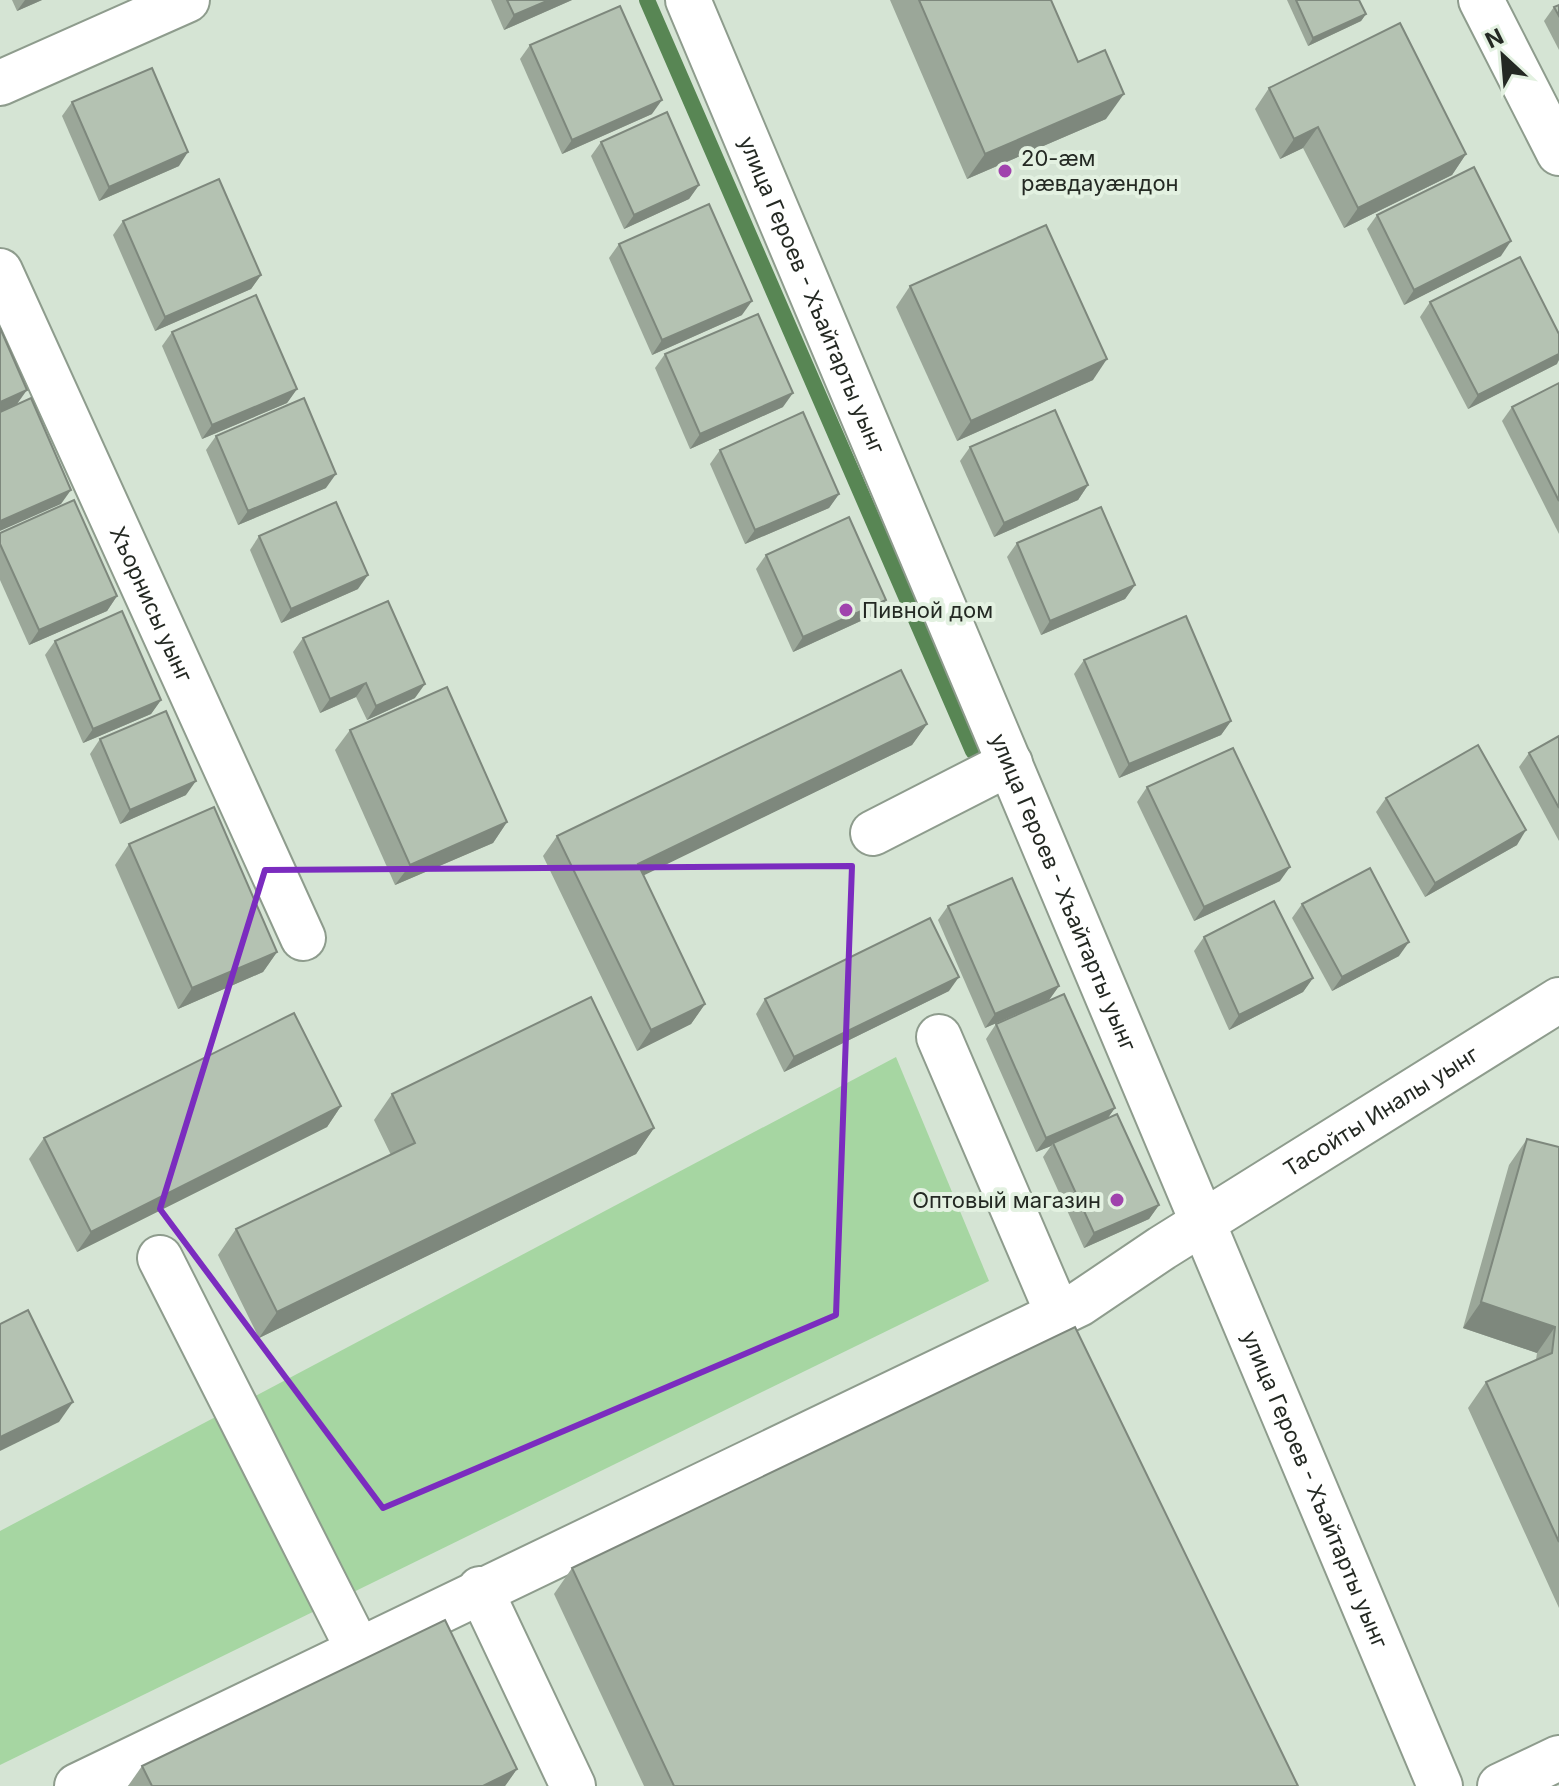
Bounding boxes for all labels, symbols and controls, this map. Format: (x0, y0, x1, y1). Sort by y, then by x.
north arrow (1463, 16, 1543, 96)
text: N (1481, 23, 1507, 53)
street label: улица Героев - Хъайтарты уынг (734, 132, 891, 458)
place label: 20-æм рӕвдауӕндон (1021, 145, 1179, 196)
marker: 20-æм рӕвдауӕндон (996, 162, 1014, 180)
street label: Хъорнисы уынг (105, 522, 198, 686)
place label: Пивной дом (862, 597, 993, 623)
marker: Пивной дом (837, 601, 855, 619)
street label: улица Героев - Хъайтарты уынг (985, 730, 1142, 1055)
street label: Тасойты Иналы уынг (1279, 1041, 1483, 1182)
place label: Оптовый магазин (912, 1187, 1101, 1213)
marker: Оптовый магазин (1108, 1191, 1126, 1209)
street label: улица Героев - Хъайтарты уынг (1237, 1327, 1394, 1652)

